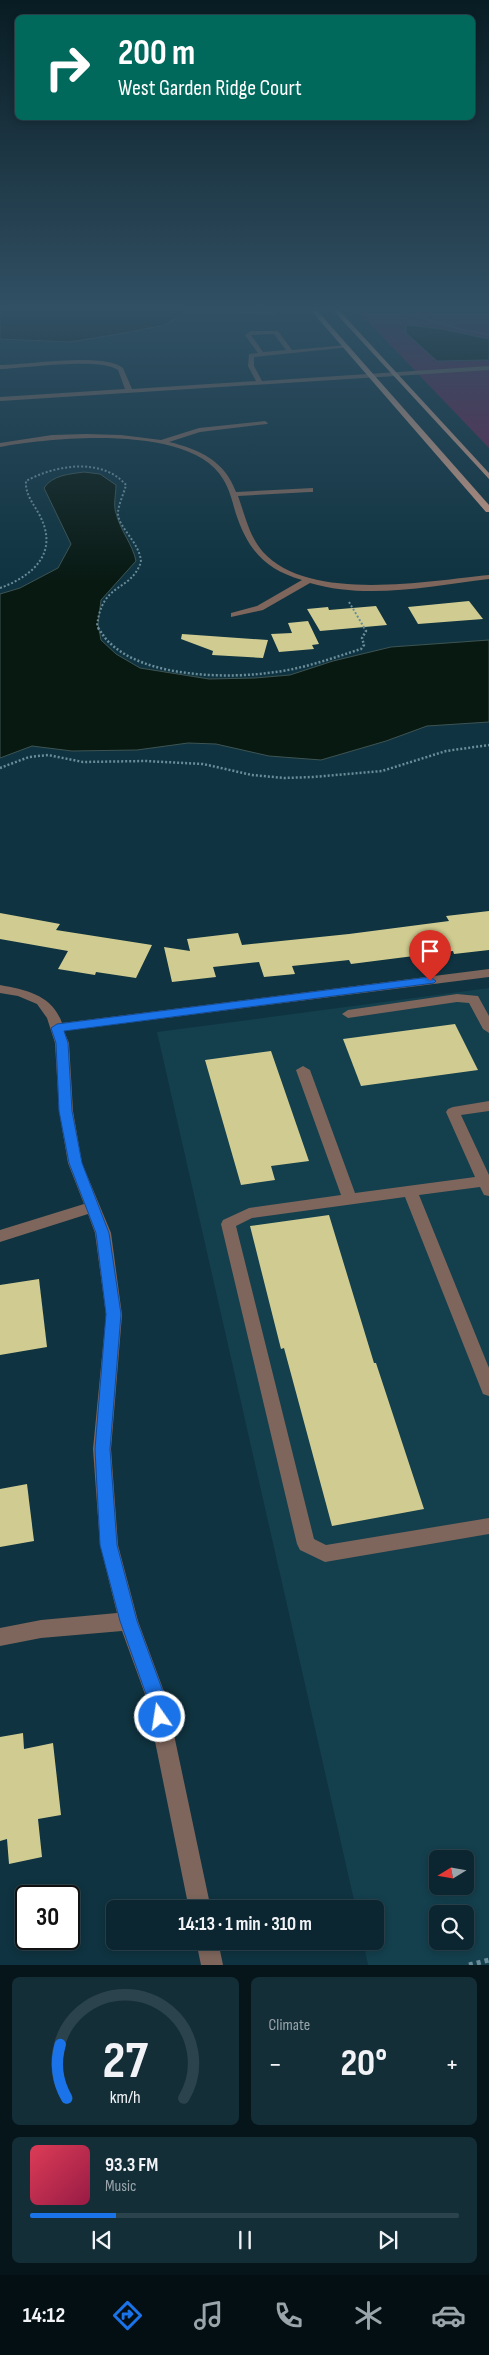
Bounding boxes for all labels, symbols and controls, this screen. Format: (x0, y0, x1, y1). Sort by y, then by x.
text: 200 m (118, 32, 195, 75)
icon: right (35, 35, 100, 100)
text: West Garden Ridge Court (118, 75, 302, 102)
pin (409, 930, 451, 981)
icon: arrive (416, 937, 444, 965)
position arrow (133, 1690, 185, 1742)
north arrow (429, 1850, 474, 1895)
map controls (429, 1850, 474, 1950)
speed limit sign: 30 (15, 1885, 80, 1950)
button: search (429, 1905, 474, 1950)
text: 14:13 · 1 min · 310 m (178, 1913, 312, 1936)
text: Climate (269, 2016, 310, 2035)
text: 27 (103, 2030, 148, 2093)
text: 20° (340, 2041, 387, 2086)
text: − (269, 2048, 282, 2081)
text: + (445, 2048, 459, 2081)
text: km/h (110, 2087, 141, 2108)
text: 93.3 FM (105, 2154, 158, 2177)
text: Music (105, 2177, 136, 2196)
icon: previous (88, 2226, 116, 2254)
icon: pause (231, 2226, 259, 2254)
icon: next (374, 2226, 402, 2254)
icon: directions (110, 2298, 145, 2333)
icon: music (191, 2298, 226, 2333)
icon: phone (271, 2298, 306, 2333)
icon: climate (351, 2298, 386, 2333)
icon: car (431, 2298, 466, 2333)
text: 14:12 (23, 2302, 65, 2329)

